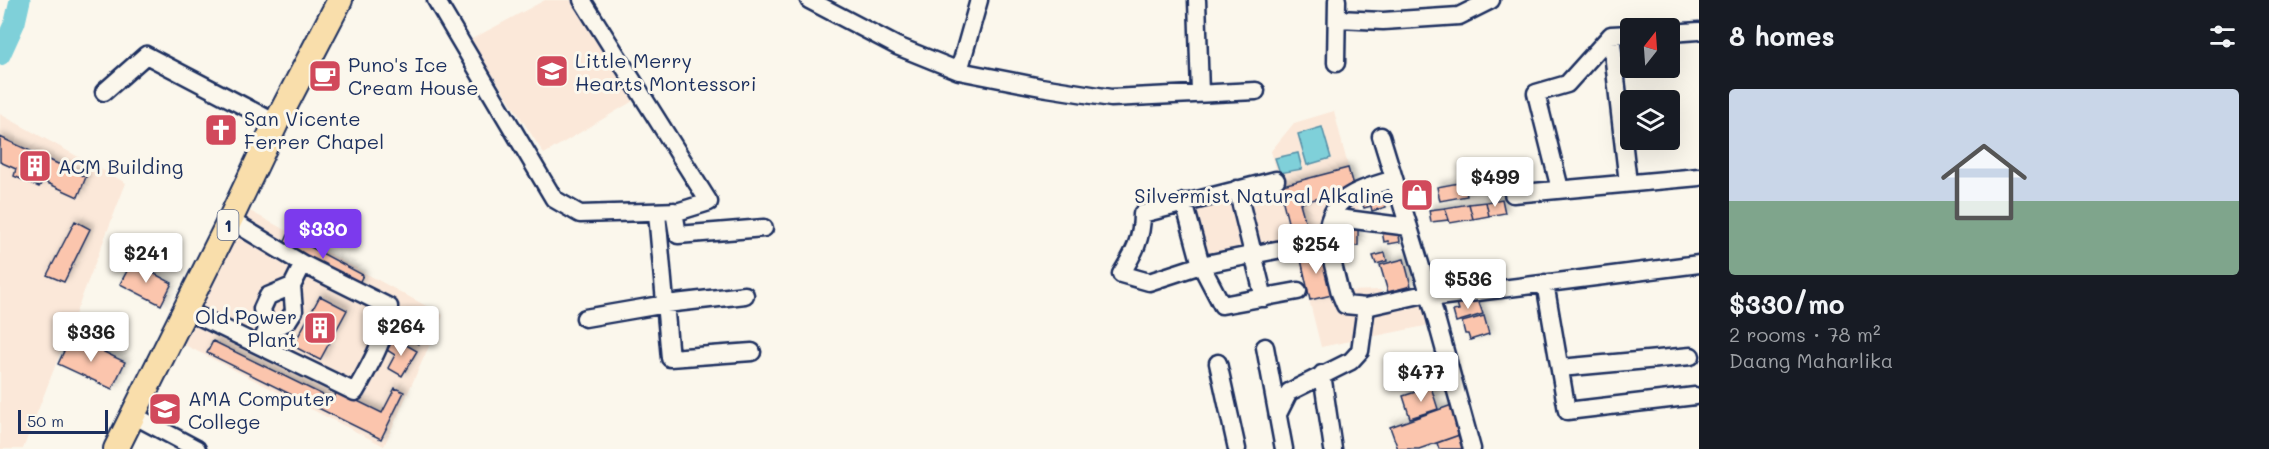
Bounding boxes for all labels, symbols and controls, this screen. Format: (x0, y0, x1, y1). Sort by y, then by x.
north arrow (1620, 18, 1680, 78)
map controls (1620, 18, 1680, 150)
text: 8 homes (1729, 19, 1835, 53)
icon: filters (2206, 20, 2239, 53)
place label: Little Merry Hearts Montessori (575, 47, 757, 96)
place label: Puno's Ice Cream House (348, 51, 479, 100)
school or university icon: Little Merry Hearts Montessori (534, 53, 570, 89)
cafe icon: Puno's Ice Cream House (307, 58, 343, 94)
button: layers (1620, 90, 1680, 150)
place label: San Vicente Ferrer Chapel (244, 105, 384, 154)
church icon: San Vicente Ferrer Chapel (203, 112, 239, 148)
icon: home (1930, 128, 2038, 236)
building icon: ACM Building (17, 148, 53, 184)
place label: ACM Building (58, 153, 183, 179)
pin: $499 (1459, 157, 1531, 208)
text: $499 (1470, 163, 1520, 189)
shop icon: Silvermist Natural Alkaline (1399, 177, 1435, 213)
place label: Silvermist Natural Alkaline (1134, 182, 1394, 208)
pin: $330 (287, 209, 359, 260)
road number: 1 (218, 210, 238, 240)
text: $330 (298, 215, 348, 241)
pin: $254 (1280, 224, 1352, 275)
text: $254 (1292, 230, 1340, 256)
pin: $241 (110, 233, 182, 284)
text: $241 (123, 239, 169, 265)
pin: $536 (1432, 259, 1504, 310)
text: $536 (1444, 265, 1492, 291)
text: $330/mo (1729, 287, 1845, 321)
place label: Old Power Plant (195, 303, 297, 352)
pin: $264 (365, 306, 437, 357)
building icon: Old Power Plant (302, 310, 338, 346)
pin: $336 (55, 312, 127, 363)
text: $264 (377, 312, 425, 338)
text: $336 (67, 318, 115, 344)
text: 2 rooms · 78 m² (1729, 321, 1881, 347)
text: Daang Maharlika (1729, 347, 1893, 373)
pin: $477 (1385, 352, 1457, 403)
text: $477 (1397, 358, 1445, 384)
place label: AMA Computer College (188, 385, 335, 434)
school or university icon: AMA Computer College (147, 391, 183, 427)
scale bar (18, 407, 108, 434)
text: 50 m (27, 410, 64, 431)

